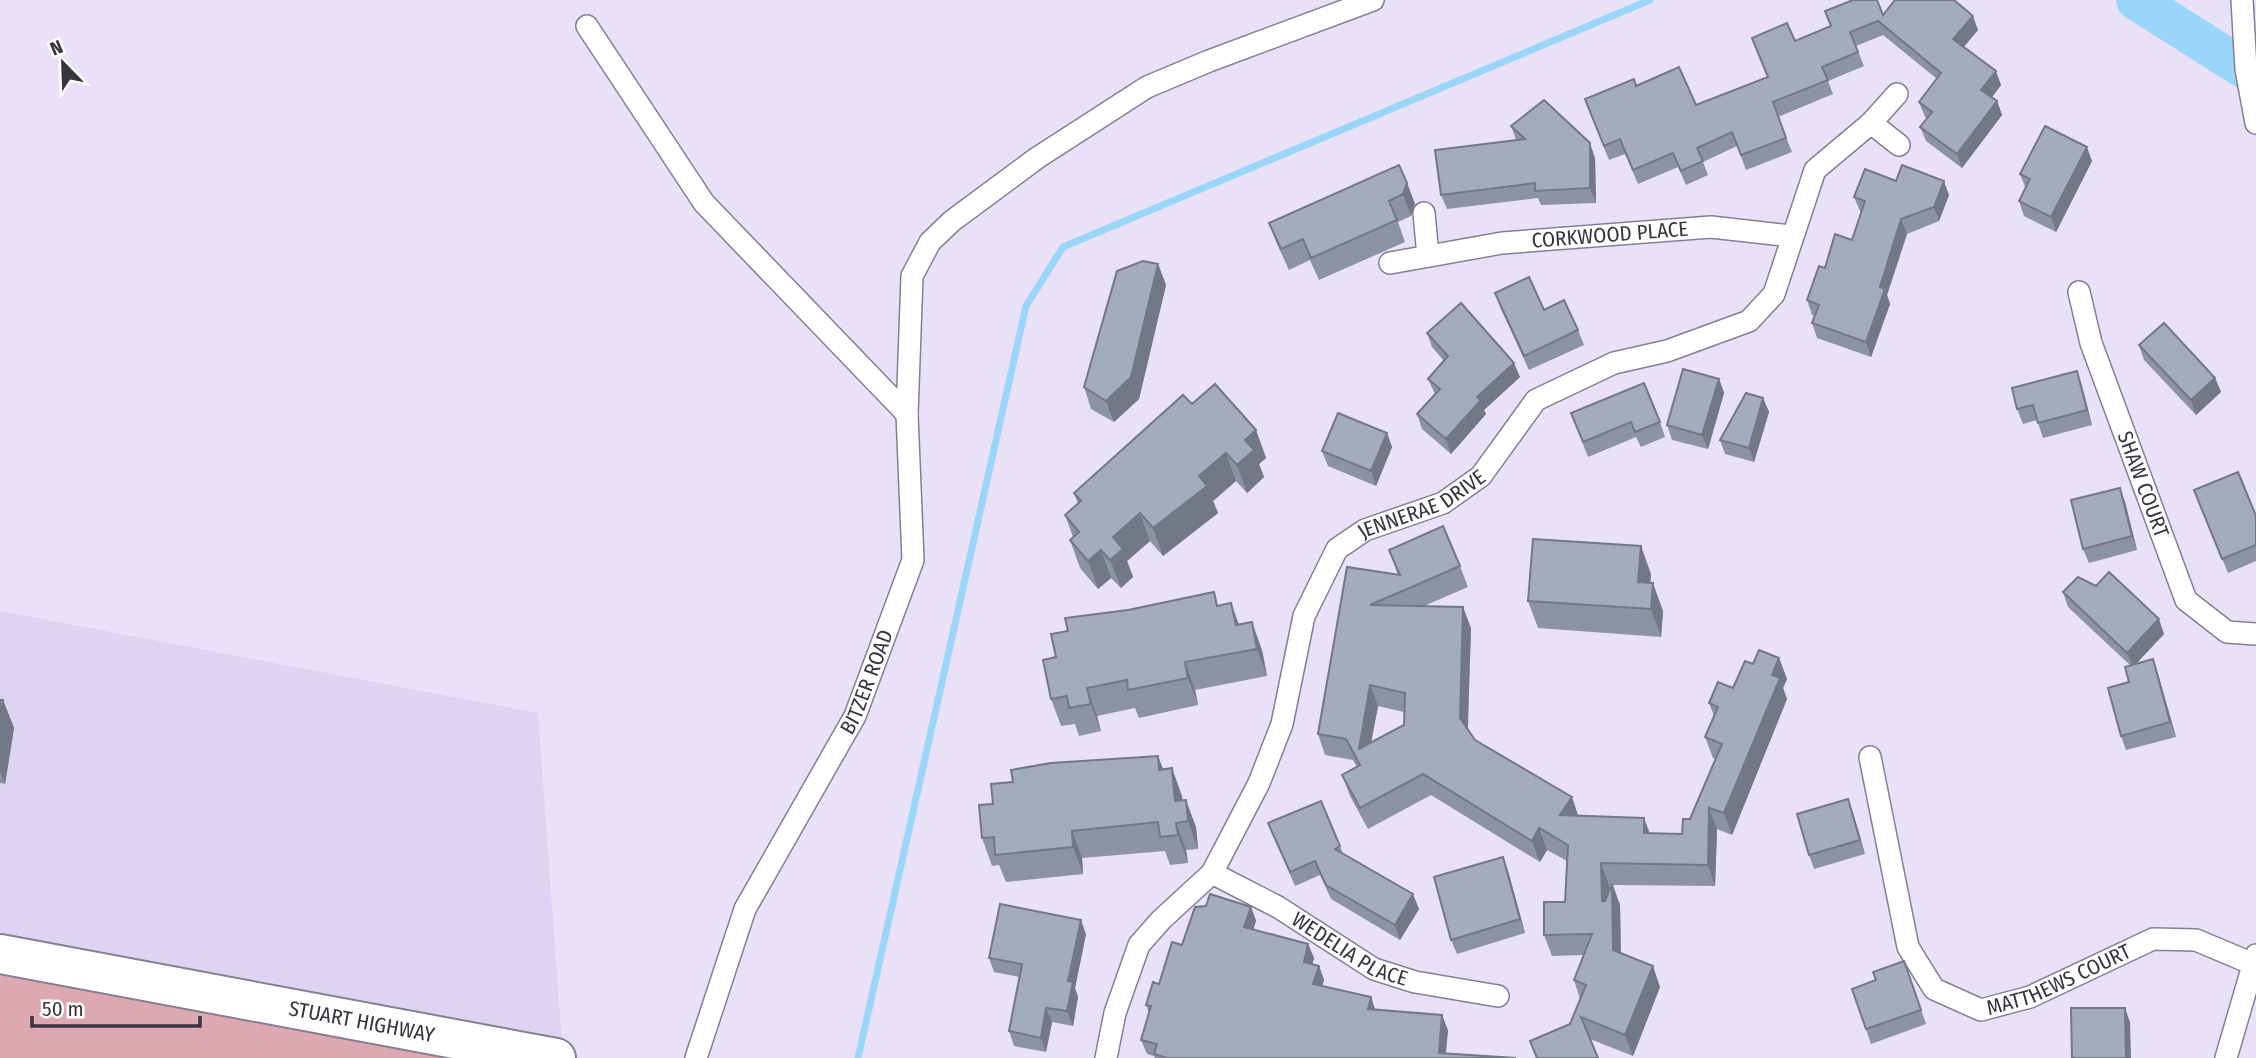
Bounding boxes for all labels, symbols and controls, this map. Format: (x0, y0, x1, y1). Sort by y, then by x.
north arrow (28, 28, 98, 98)
text: N (47, 35, 66, 61)
street label: CORKWOOD PLACE (1531, 216, 1689, 254)
street label: SHAW COURT (2112, 427, 2175, 541)
street label: JENNERAE DRIVE (1353, 464, 1491, 544)
street label: BITZER ROAD (834, 626, 899, 739)
street label: WEDELIA PLACE (1287, 906, 1411, 992)
street label: MATTHEWS COURT (1984, 938, 2135, 1021)
scale bar (32, 984, 200, 1028)
street label: STUART HIGHWAY (287, 995, 437, 1048)
text: 50 m (42, 996, 84, 1022)

